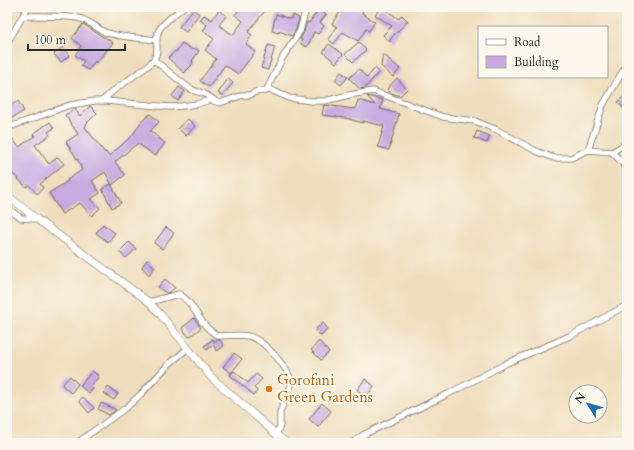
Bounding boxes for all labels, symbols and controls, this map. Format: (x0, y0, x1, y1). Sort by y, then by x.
scale bar (28, 26, 125, 52)
legend (478, 26, 608, 78)
text: 100 m (34, 32, 67, 48)
text: Road (514, 34, 541, 50)
text: Building (514, 54, 559, 70)
place label: Gorofani Green Gardens (277, 370, 373, 407)
marker: Gorofani Green Gardens (264, 384, 274, 394)
north arrow (568, 384, 608, 424)
text: N (572, 390, 590, 407)

